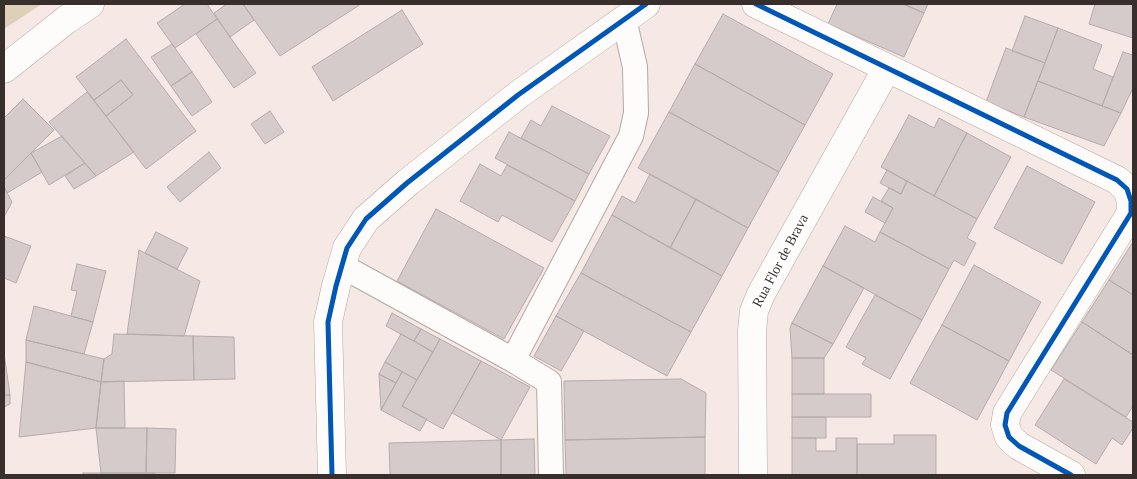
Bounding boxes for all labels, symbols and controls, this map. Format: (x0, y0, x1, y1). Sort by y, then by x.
street label: Rua Flor de Brava (749, 212, 813, 310)

